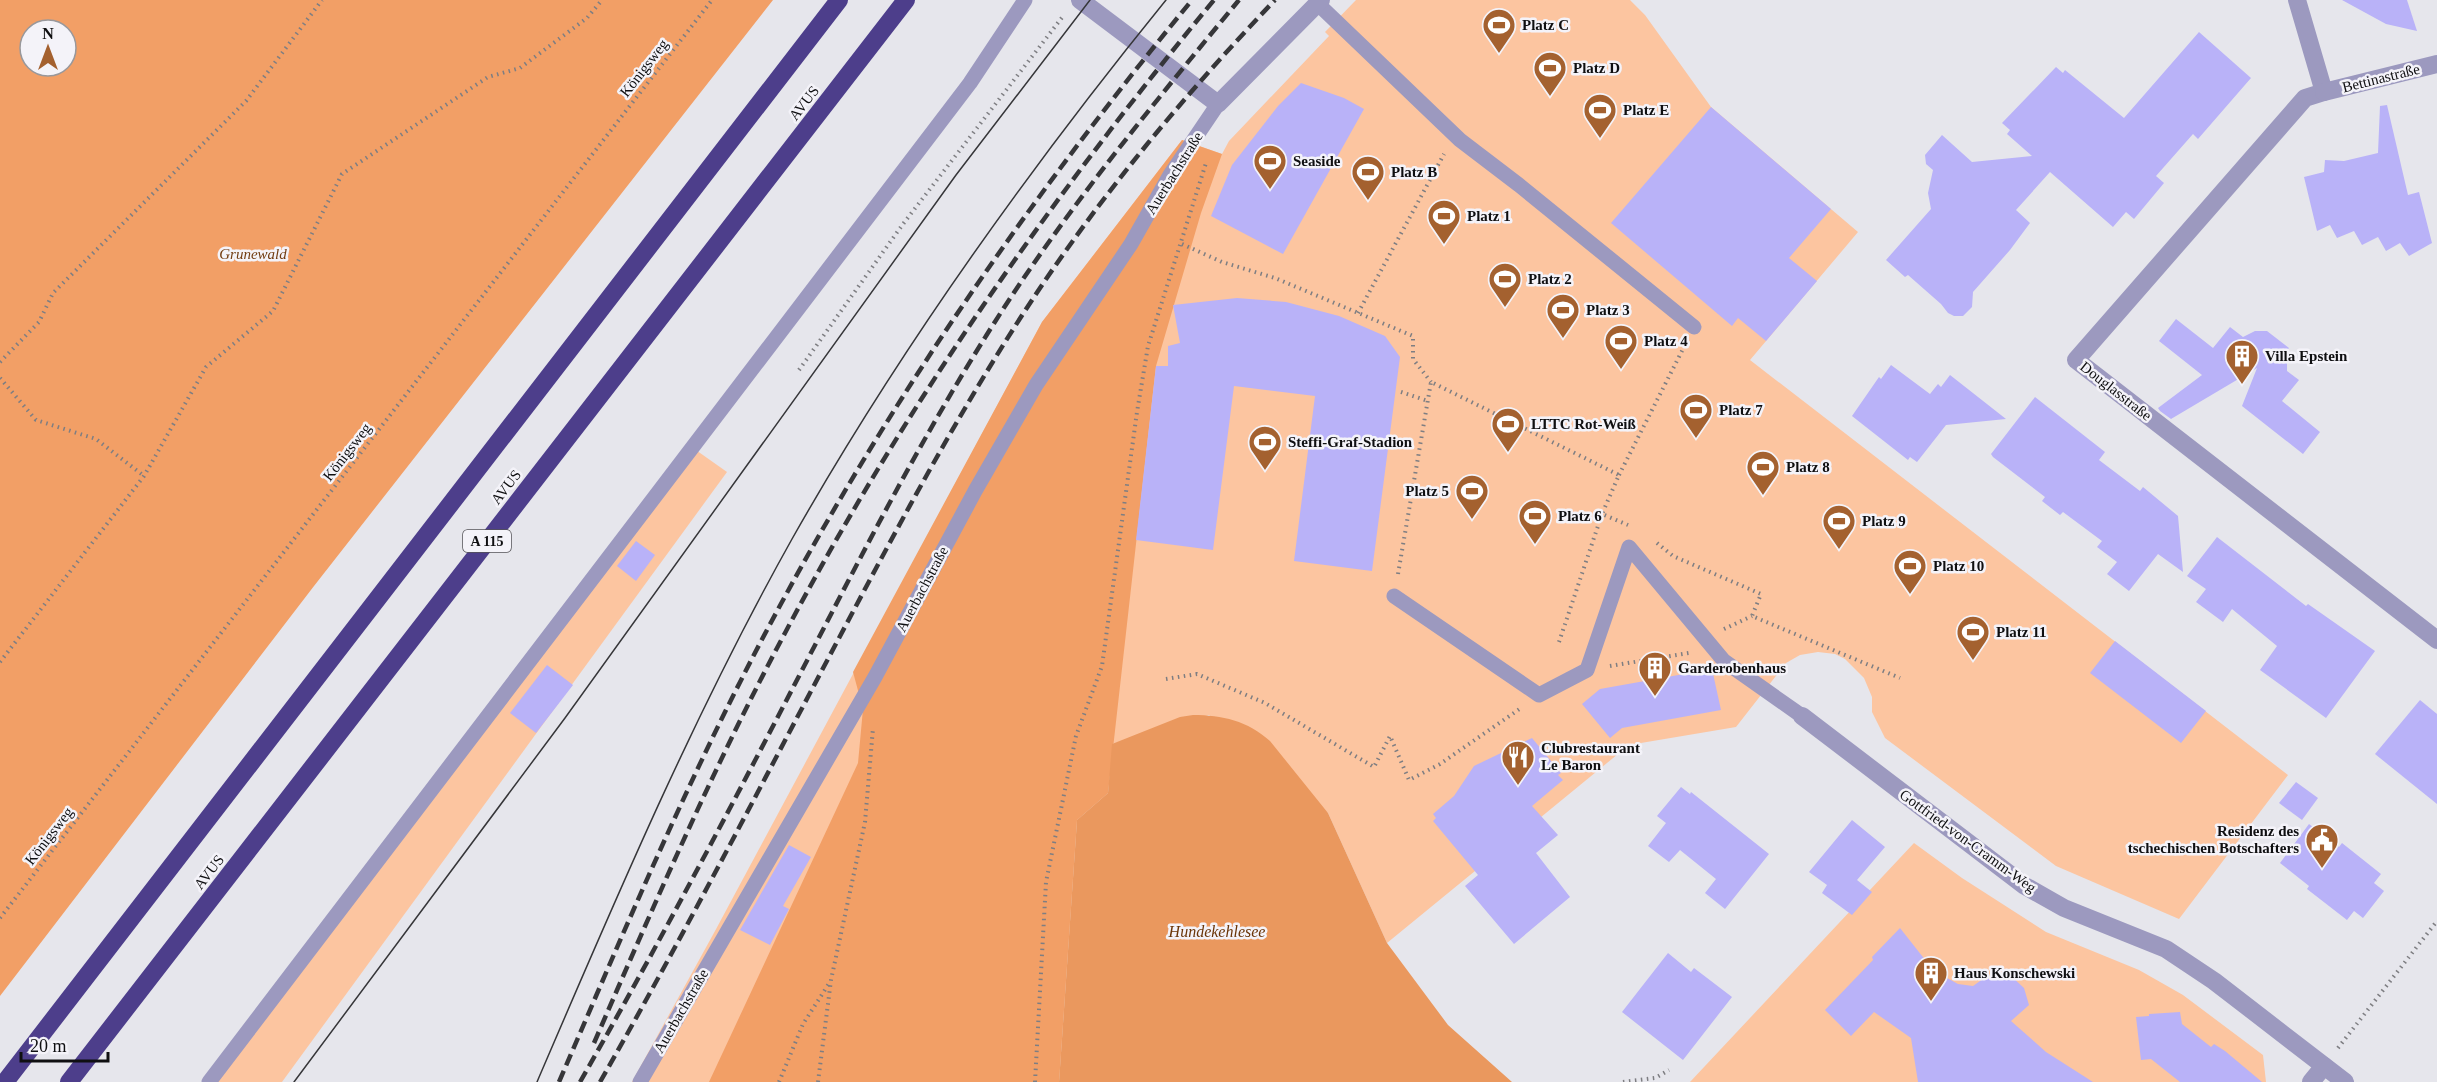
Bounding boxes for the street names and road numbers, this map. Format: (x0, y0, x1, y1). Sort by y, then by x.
street label: Königsweg (617, 36, 672, 100)
street label: Bettinastraße (2341, 61, 2422, 95)
street label: AVUS (786, 83, 822, 123)
street label: Auerbachstraße (1142, 129, 1206, 217)
street label: Douglasstraße (2077, 358, 2155, 424)
street label: Königsweg (320, 420, 375, 484)
street label: AVUS (488, 467, 524, 507)
road number: A 115 (463, 530, 511, 552)
street label: Auerbachstraße (893, 543, 951, 634)
street label: Gottfried-von-Cramm-Weg (1897, 786, 2040, 896)
street label: Königsweg (22, 804, 77, 868)
street label: AVUS (191, 852, 227, 892)
street label: Auerbachstraße (651, 966, 712, 1056)

